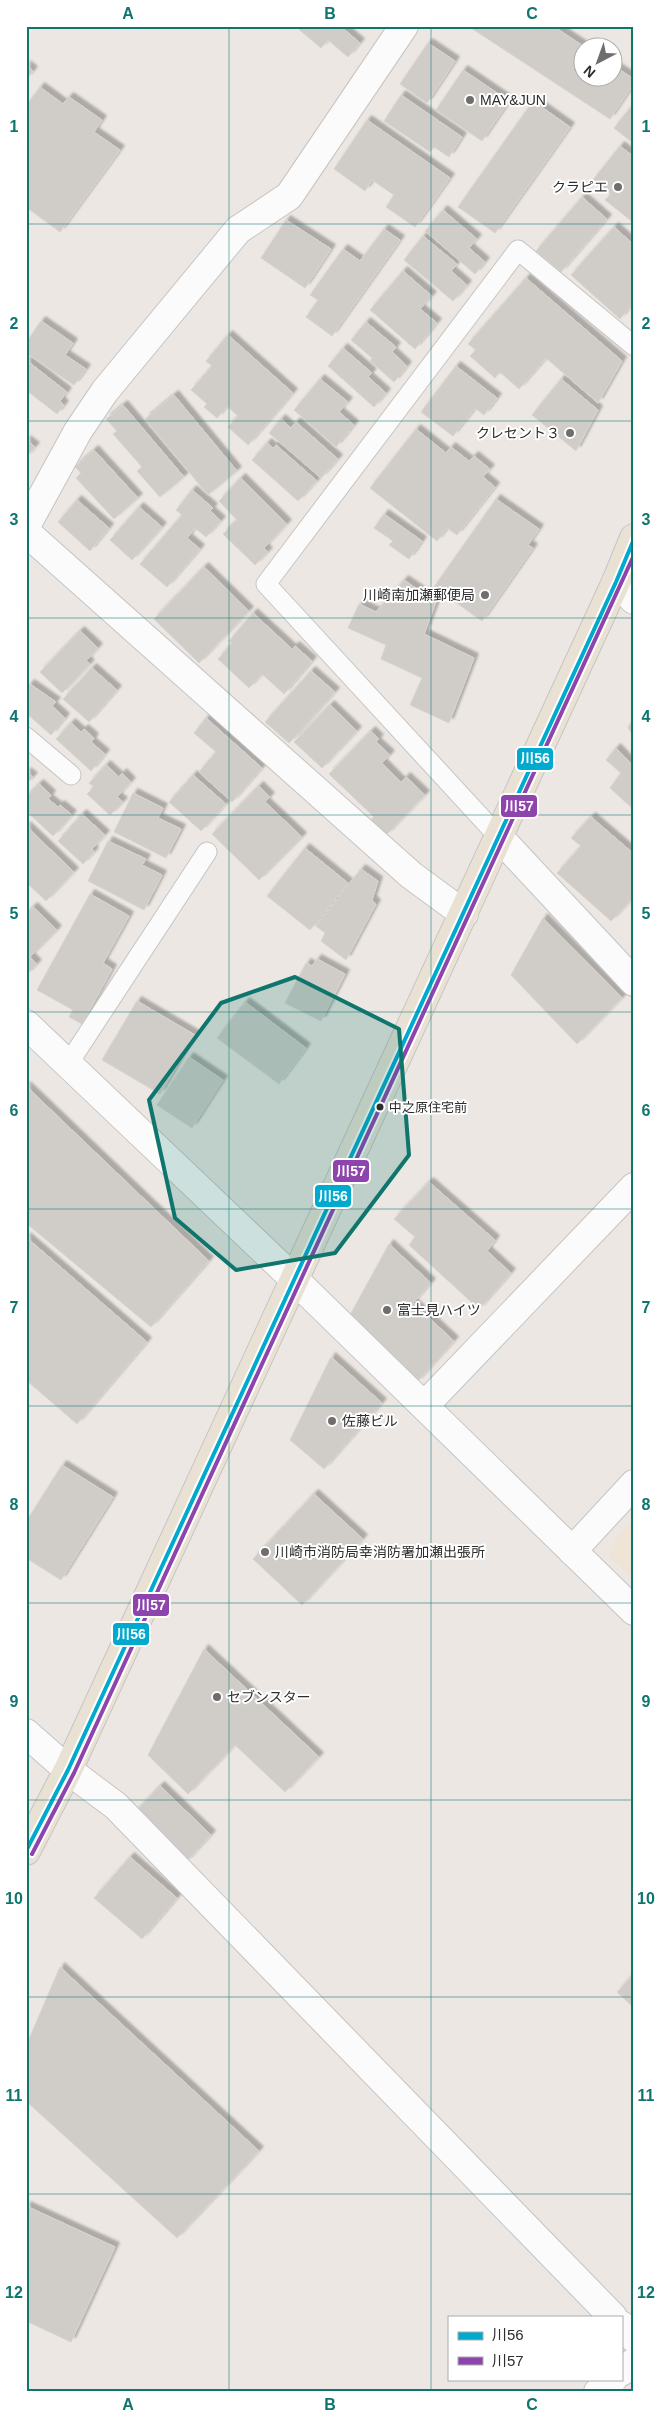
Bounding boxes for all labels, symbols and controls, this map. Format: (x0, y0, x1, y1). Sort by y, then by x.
text: A (122, 5, 134, 22)
text: B (324, 5, 336, 22)
text: C (526, 5, 538, 22)
north arrow (572, 38, 622, 88)
text: N (580, 62, 599, 81)
place label: MAY&JUN (480, 92, 546, 108)
marker: MAY&JUN (464, 94, 476, 106)
text: 1 (10, 118, 19, 135)
text: 1 (642, 118, 651, 135)
place label: クラピエ (552, 179, 608, 195)
marker: クラピエ (612, 181, 624, 193)
text: 2 (10, 315, 19, 332)
text: 2 (642, 315, 651, 332)
place label: クレセント３ (476, 425, 560, 441)
marker: クレセント３ (564, 427, 576, 439)
text: 3 (10, 511, 19, 528)
text: 3 (642, 511, 651, 528)
place label: 川崎南加瀬郵便局 (363, 587, 475, 603)
marker: 川崎南加瀬郵便局 (479, 589, 491, 601)
text: 4 (10, 708, 19, 725)
text: 4 (642, 708, 651, 725)
line badge: 川56 (516, 747, 554, 771)
text: 川56 (520, 750, 550, 766)
line badge: 川57 (500, 794, 538, 818)
text: 川57 (504, 798, 534, 814)
text: 5 (10, 905, 19, 922)
text: 5 (642, 905, 651, 922)
place label: 中之原住宅前 (389, 1100, 467, 1115)
text: 6 (10, 1102, 19, 1119)
marker: 中之原住宅前 (375, 1102, 385, 1112)
text: 6 (642, 1102, 651, 1119)
line badge: 川57 (332, 1159, 370, 1183)
text: 川57 (336, 1163, 366, 1179)
line badge: 川56 (314, 1184, 352, 1208)
text: 川56 (318, 1188, 348, 1204)
text: 7 (10, 1299, 19, 1316)
text: 7 (642, 1299, 651, 1316)
place label: 富士見ハイツ (397, 1302, 481, 1318)
marker: 富士見ハイツ (381, 1304, 393, 1316)
place label: 佐藤ビル (342, 1413, 398, 1429)
marker: 佐藤ビル (326, 1415, 338, 1427)
text: 8 (10, 1496, 19, 1513)
text: 8 (642, 1496, 651, 1513)
place label: 川崎市消防局幸消防署加瀬出張所 (275, 1544, 485, 1560)
marker: 川崎市消防局幸消防署加瀬出張所 (259, 1546, 271, 1558)
line badge: 川57 (132, 1593, 170, 1617)
text: 川57 (136, 1597, 166, 1613)
line badge: 川56 (112, 1622, 150, 1646)
text: 川56 (116, 1626, 146, 1642)
place label: セブンスター (227, 1689, 311, 1705)
marker: セブンスター (211, 1691, 223, 1703)
text: 9 (10, 1693, 19, 1710)
text: 9 (642, 1693, 651, 1710)
text: 10 (5, 1890, 23, 1907)
text: 10 (637, 1890, 655, 1907)
text: 11 (6, 2087, 23, 2104)
text: 11 (638, 2087, 655, 2104)
text: 12 (5, 2284, 23, 2301)
text: 12 (637, 2284, 655, 2301)
legend (448, 2316, 622, 2380)
text: 川56 (492, 2326, 524, 2343)
text: 川57 (492, 2352, 524, 2369)
text: A (122, 2396, 134, 2413)
text: B (324, 2396, 336, 2413)
text: C (526, 2396, 538, 2413)

